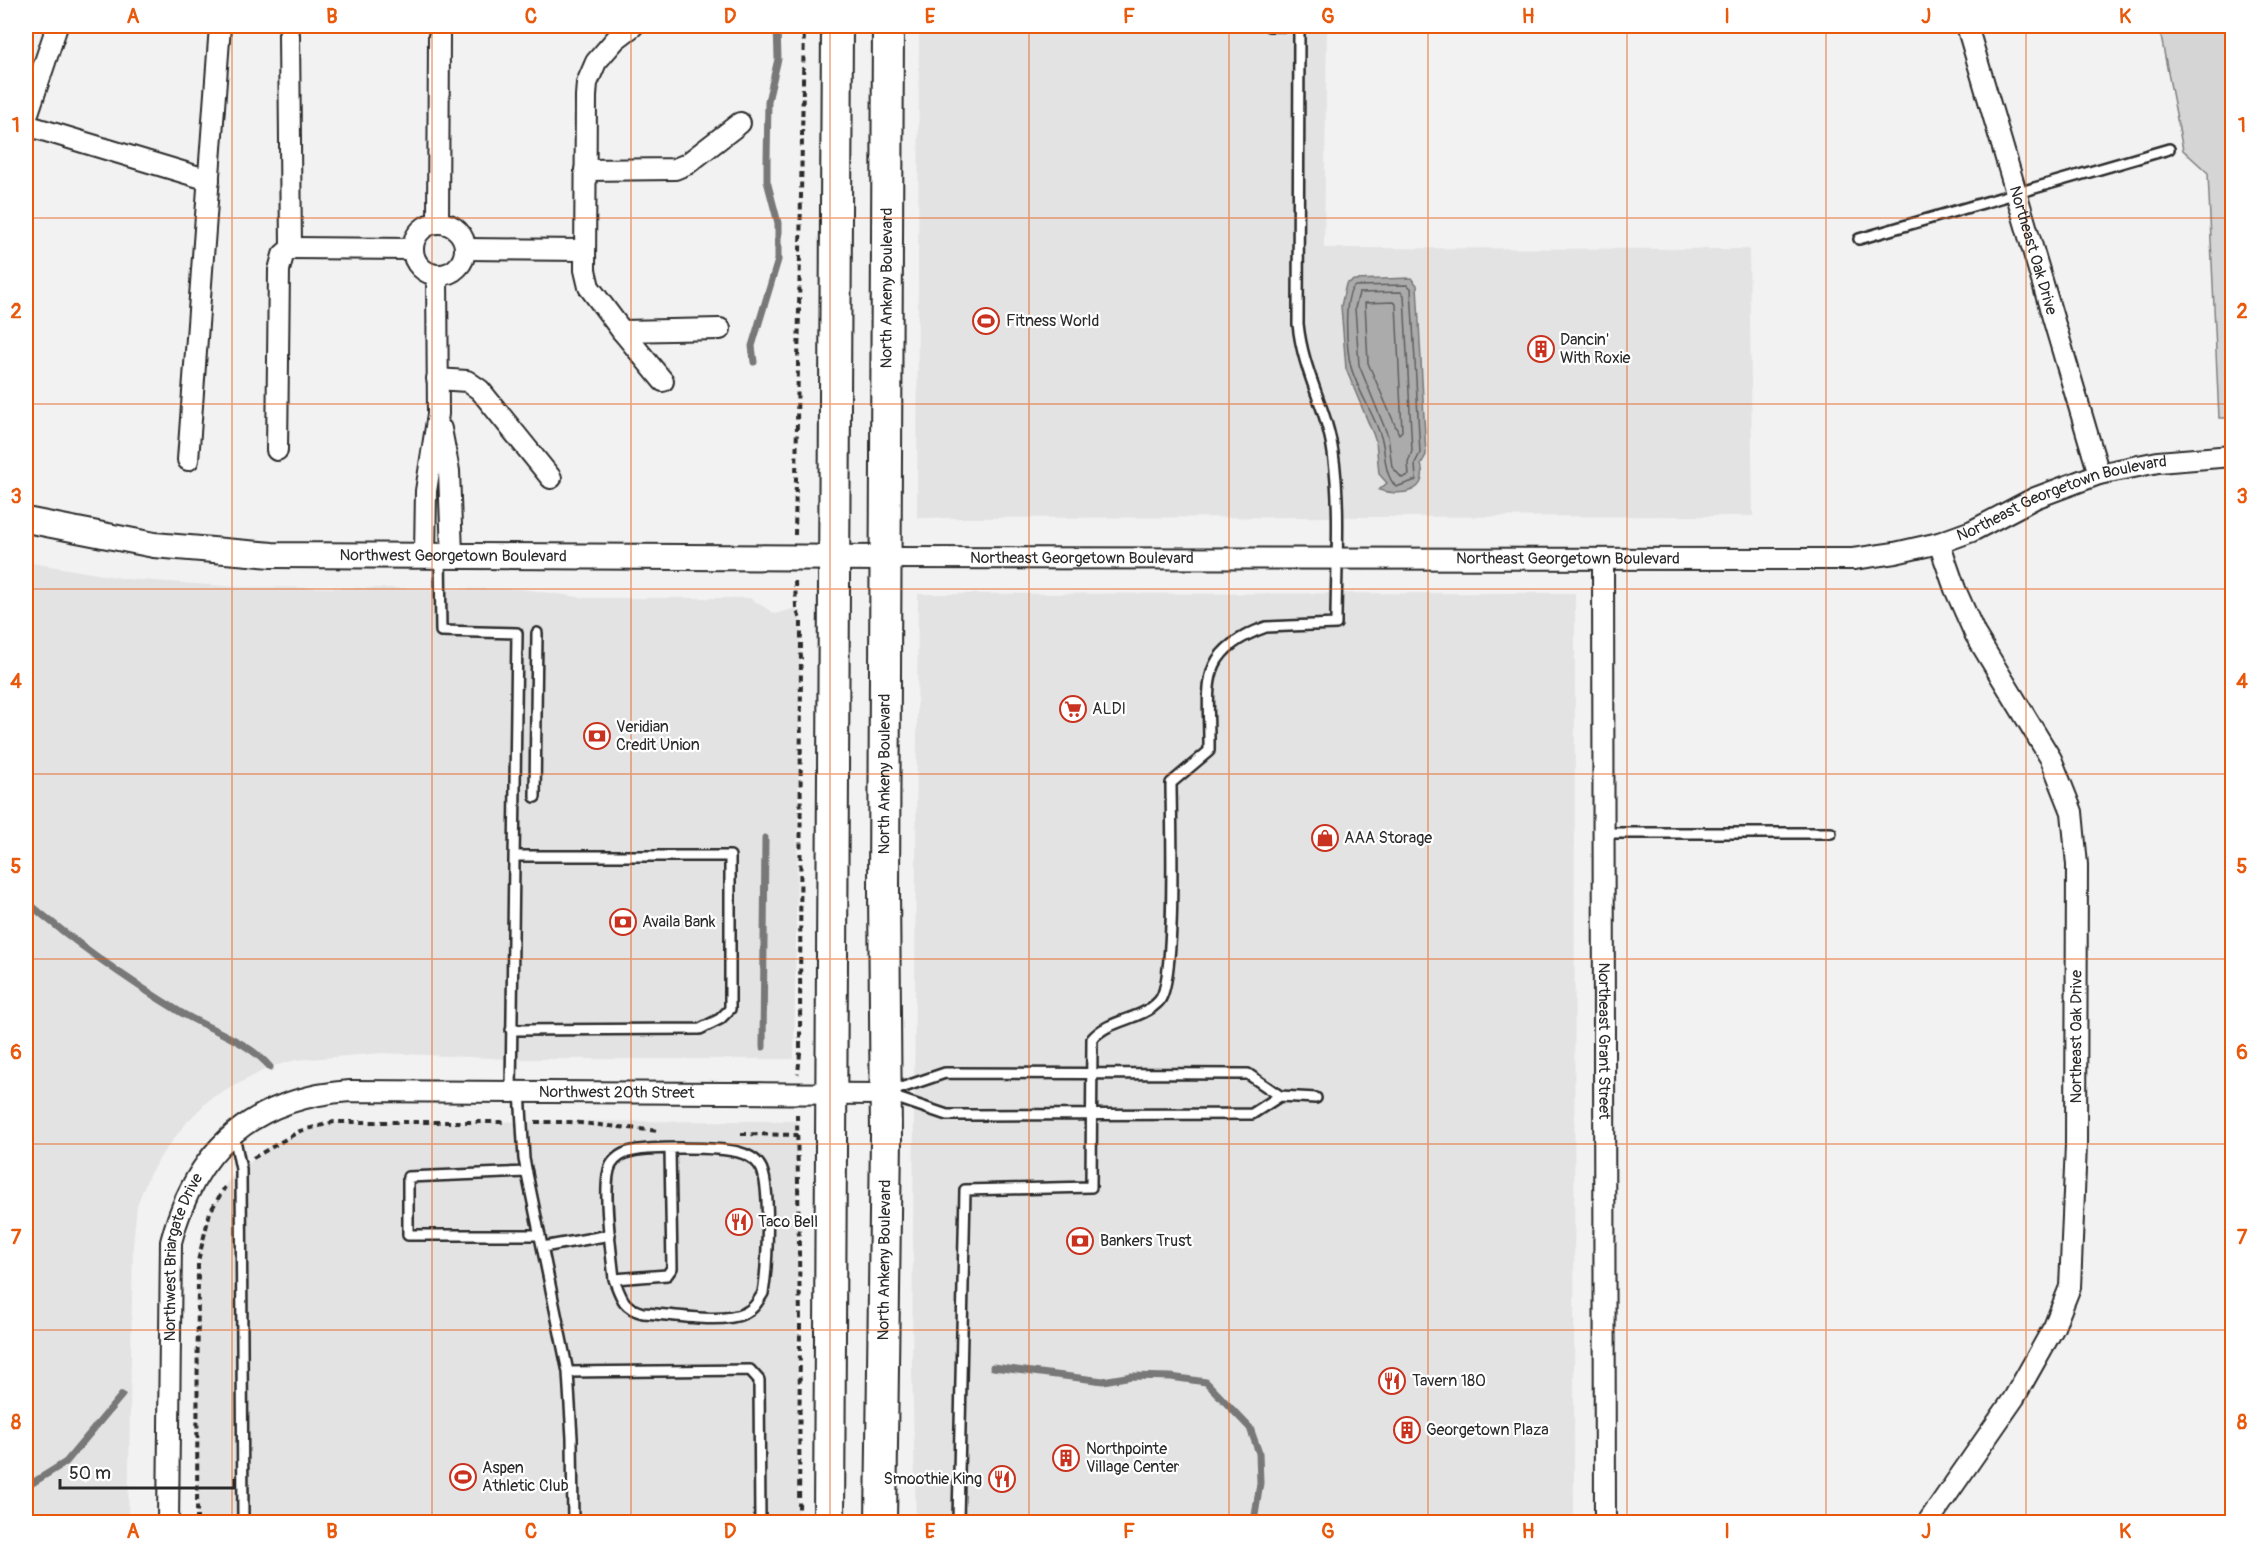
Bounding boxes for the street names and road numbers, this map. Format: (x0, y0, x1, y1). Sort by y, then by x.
street label: Northeast Oak Drive (2005, 184, 2062, 317)
street label: North Ankeny Boulevard (876, 208, 897, 368)
street label: Northeast Georgetown Boulevard (1954, 451, 2167, 546)
street label: Northwest Georgetown Boulevard (339, 545, 567, 566)
street label: Northeast Georgetown Boulevard (970, 548, 1194, 568)
street label: Northeast Georgetown Boulevard (1456, 549, 1680, 569)
street label: North Ankeny Boulevard (874, 694, 895, 854)
street label: Northeast Grant Street (1594, 962, 1614, 1120)
street label: Northeast Oak Drive (2066, 970, 2087, 1103)
street label: Northwest 20th Street (539, 1082, 695, 1103)
street label: Northwest Briargate Drive (160, 1169, 207, 1342)
street label: North Ankeny Boulevard (873, 1180, 895, 1341)

